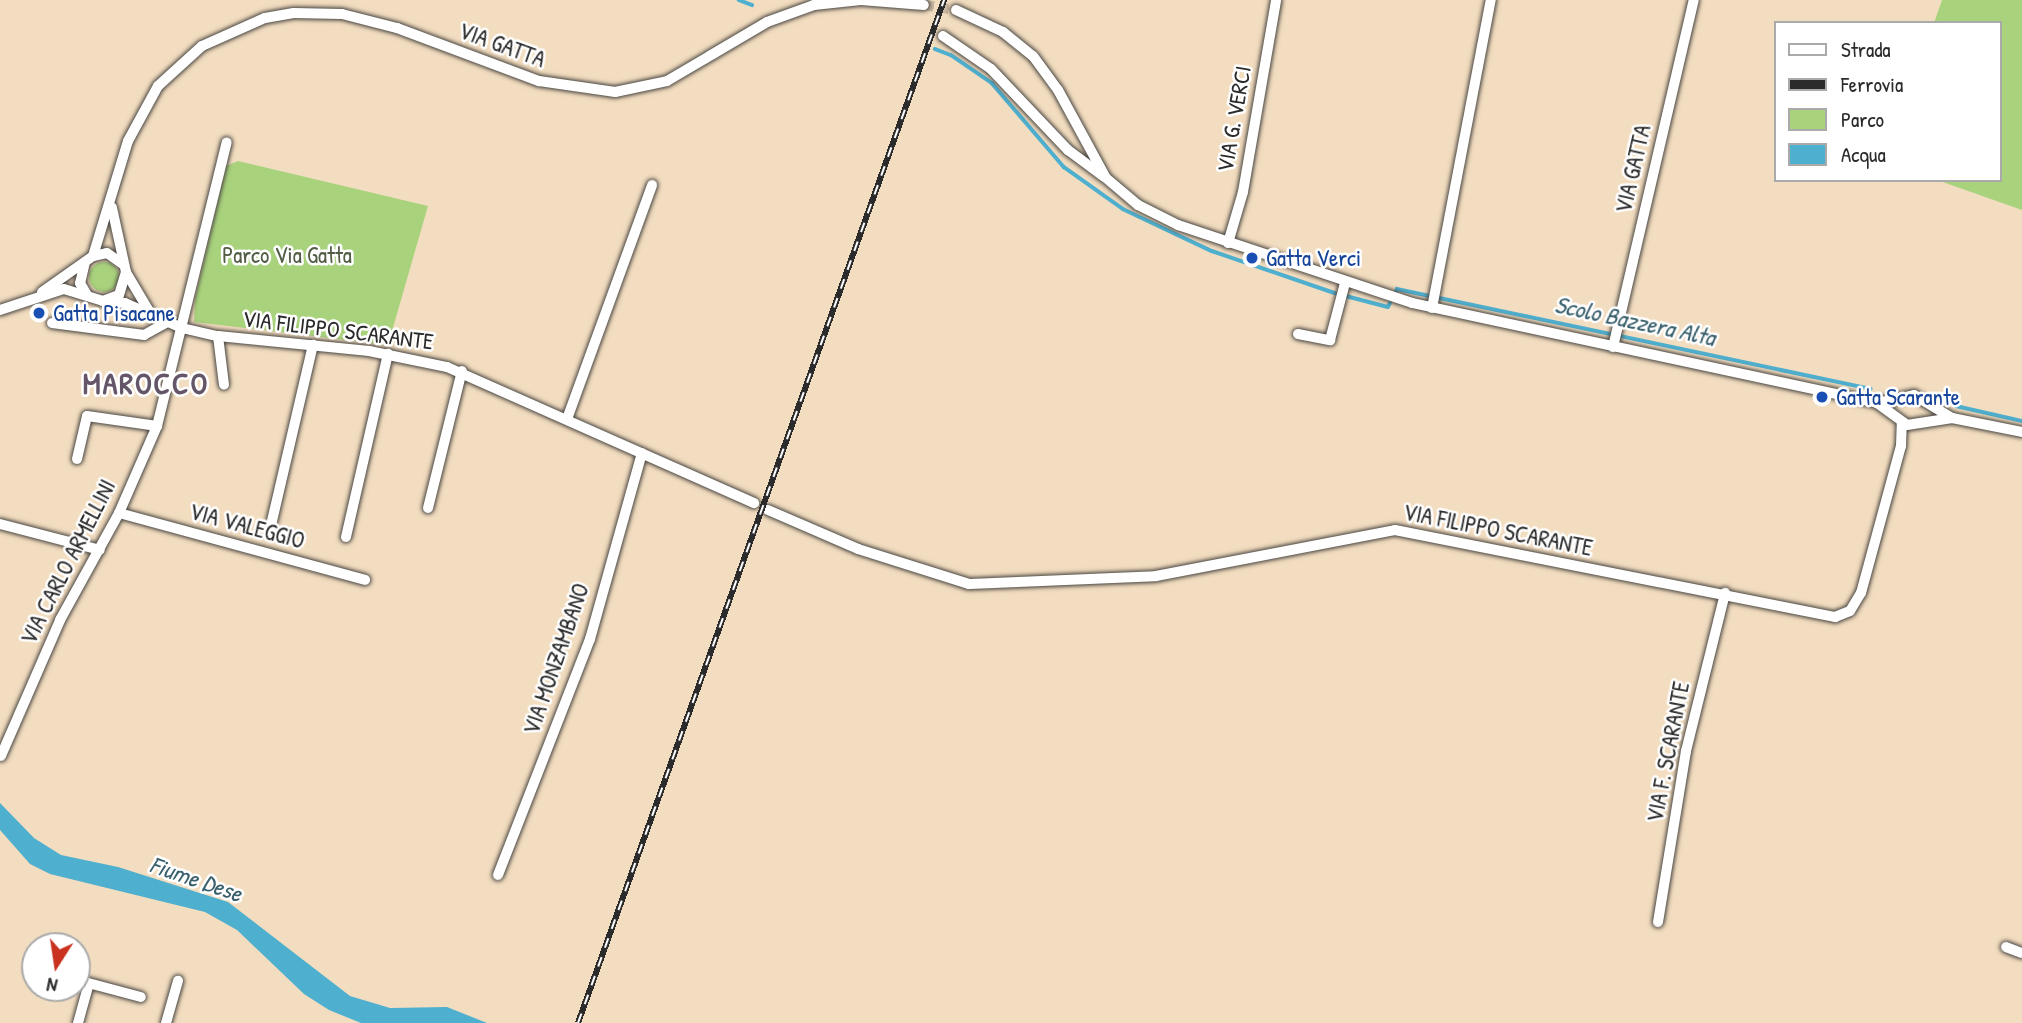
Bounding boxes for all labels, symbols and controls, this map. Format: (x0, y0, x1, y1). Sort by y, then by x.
street label: VIA GATTA (455, 17, 549, 73)
legend (1773, 21, 2001, 182)
text: Strada (1841, 35, 1891, 64)
street label: VIA G. VERCI (1211, 64, 1257, 174)
text: Ferrovia (1841, 70, 1903, 99)
text: Parco (1841, 105, 1884, 134)
street label: VIA GATTA (1609, 122, 1657, 216)
text: Acqua (1841, 140, 1886, 169)
park label: Parco Via Gatta (222, 241, 352, 269)
place label: Gatta Verci (1266, 244, 1361, 272)
marker: Gatta Verci (1244, 250, 1260, 266)
water label: Scolo Bazzera Alta (1552, 290, 1718, 352)
place label: Gatta Pisacane (53, 299, 175, 327)
marker: Gatta Pisacane (31, 305, 47, 321)
street label: VIA FILIPPO SCARANTE (241, 305, 435, 355)
district label: MAROCCO (84, 365, 208, 401)
place label: Gatta Scarante (1836, 383, 1960, 411)
marker: Gatta Scarante (1814, 389, 1830, 405)
street label: VIA CARLO ARMELLINI (15, 475, 121, 649)
street label: VIA VALEGGIO (186, 497, 308, 555)
street label: VIA FILIPPO SCARANTE (1401, 498, 1595, 562)
street label: VIA MONZAMBANO (517, 580, 595, 738)
street label: VIA F. SCARANTE (1641, 679, 1695, 825)
water label: Fiume Dese (146, 850, 246, 908)
north arrow (21, 932, 91, 1002)
text: N (44, 972, 60, 999)

